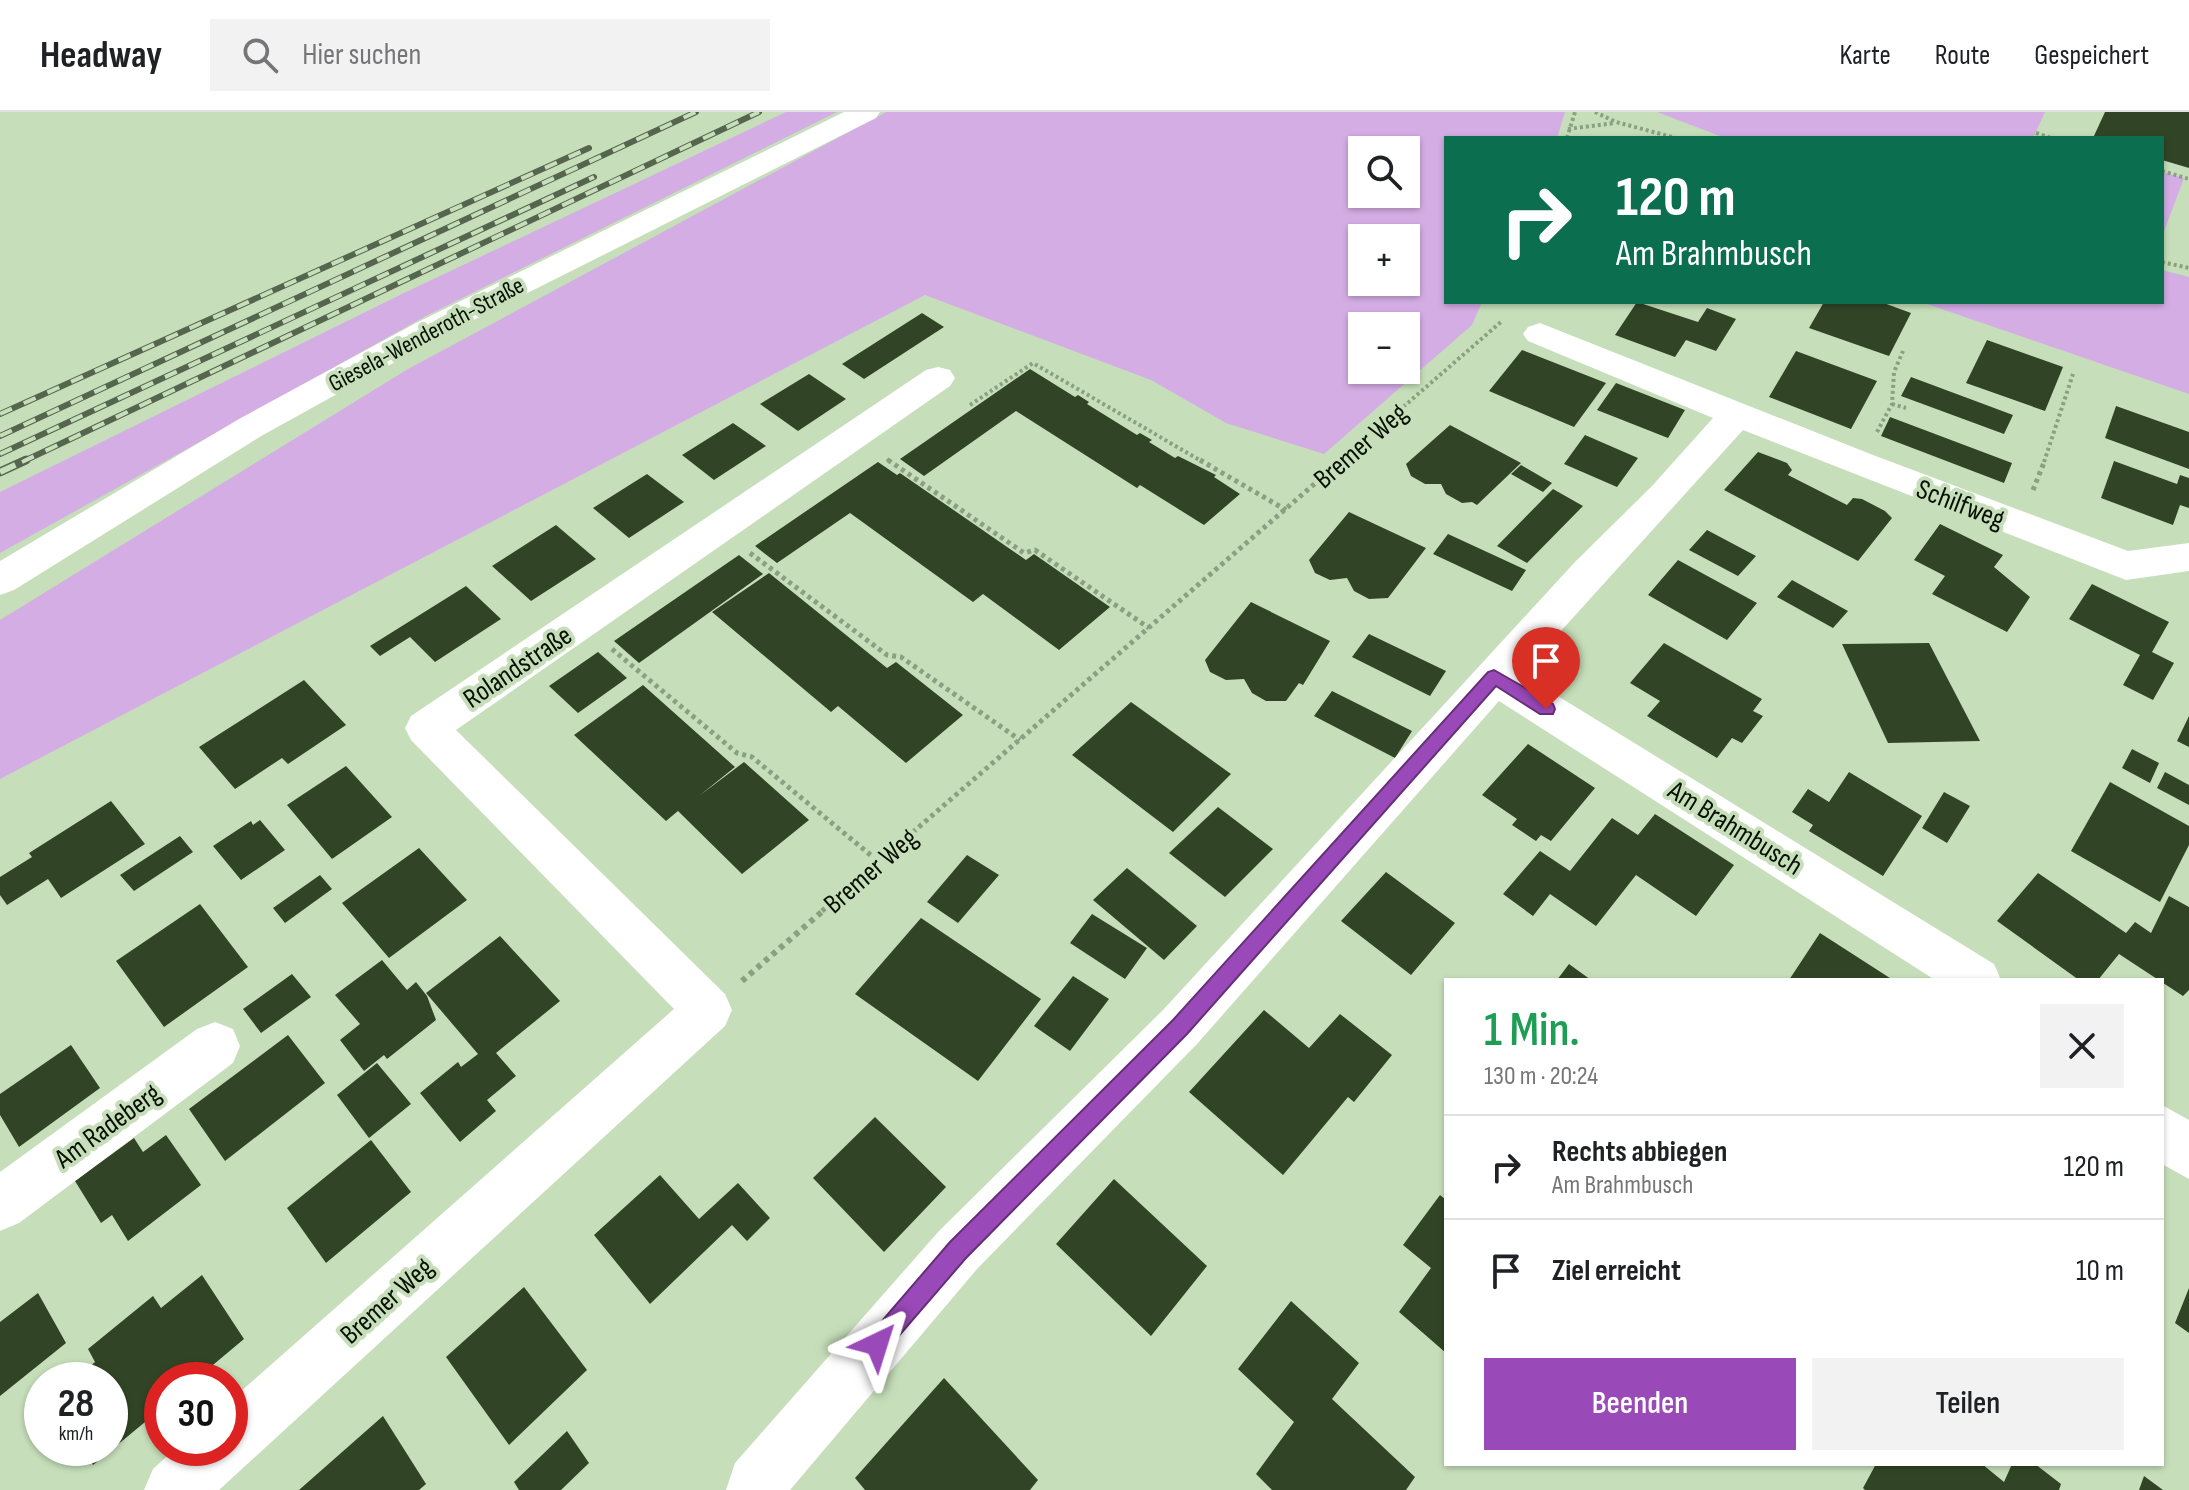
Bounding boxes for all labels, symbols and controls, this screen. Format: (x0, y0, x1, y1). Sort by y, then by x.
search box (210, 19, 770, 91)
text: Headway (40, 33, 162, 78)
icon: search (238, 33, 282, 77)
text: Hier suchen (302, 37, 421, 73)
text: Karte (1840, 39, 1891, 72)
text: Route (1935, 39, 1990, 72)
text: Gespeichert (2034, 39, 2149, 72)
map controls (1348, 136, 1420, 384)
button: search (1348, 136, 1420, 208)
text: 120 m (1616, 165, 1736, 232)
icon: right (1484, 168, 1588, 272)
button: + (1348, 224, 1420, 296)
text: Am Brahmbusch (1616, 233, 1812, 276)
street label: Giesela-Wenderoth-Straße (324, 271, 529, 398)
button: − (1348, 312, 1420, 384)
street label: Bremer Weg (1307, 397, 1415, 496)
street label: Schilfweg (1912, 473, 2009, 536)
street label: Rolandstraße (457, 619, 578, 716)
pin (1512, 627, 1580, 709)
icon: arrive (1524, 639, 1568, 683)
street label: Am Brahmbusch (1661, 773, 1809, 883)
street label: Bremer Weg (817, 822, 925, 921)
text: 1 Min. (1484, 1002, 1580, 1059)
button: close (2040, 1004, 2124, 1088)
text: 130 m · 20:24 (1484, 1061, 1598, 1092)
street label: Am Radeberg (48, 1077, 167, 1176)
text: Rechts abbiegen (1552, 1134, 1727, 1170)
icon: right (1484, 1145, 1528, 1189)
text: 120 m (2063, 1149, 2124, 1185)
text: Am Brahmbusch (1552, 1170, 1693, 1201)
icon: arrive (1484, 1249, 1528, 1293)
street label: Bremer Weg (334, 1251, 440, 1351)
text: Ziel erreicht (1552, 1253, 1681, 1289)
text: 10 m (2076, 1253, 2124, 1289)
position arrow (835, 1302, 919, 1386)
button: Beenden (1484, 1358, 1796, 1450)
button: Teilen (1812, 1358, 2124, 1450)
speed limit sign: 30 (144, 1362, 248, 1466)
text: 28 (58, 1380, 94, 1428)
text: km/h (59, 1422, 93, 1446)

